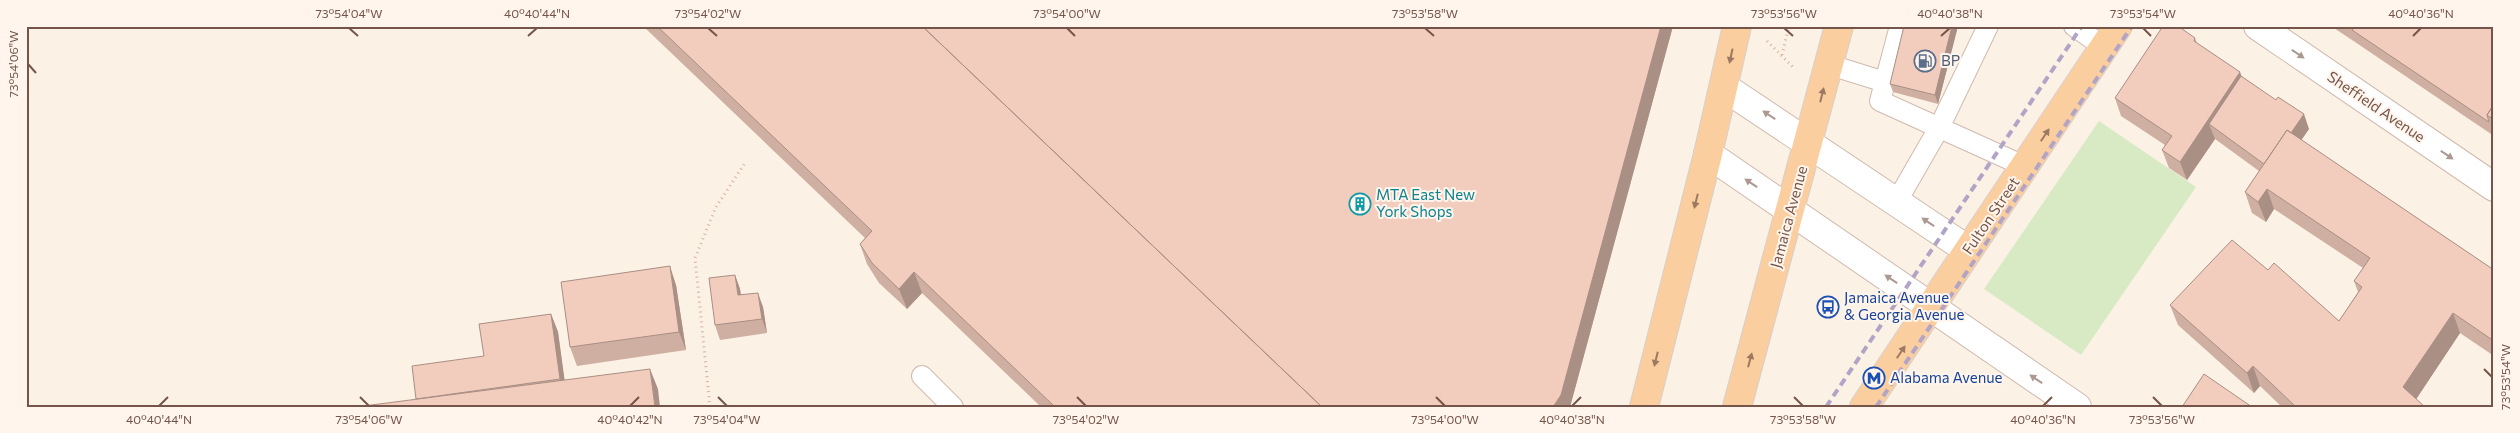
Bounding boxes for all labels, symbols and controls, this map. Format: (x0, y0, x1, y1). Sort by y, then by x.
text: 73°54'04"W (315, 6, 383, 20)
text: 40°40'44"N (504, 6, 570, 20)
text: 73°54'02"W (675, 6, 741, 20)
text: 73°54'00"W (1033, 6, 1101, 20)
text: 73°53'58"W (1392, 6, 1458, 20)
text: 73°53'56"W (1751, 6, 1817, 20)
text: 40°40'38"N (1917, 6, 1983, 20)
text: 73°53'54"W (2110, 6, 2176, 20)
text: 40°40'36"N (2388, 6, 2454, 20)
text: 73°54'06"W (6, 30, 20, 98)
one-way arrow (1726, 49, 1734, 65)
fuel station icon: BP (1913, 49, 1937, 73)
one-way arrow (2291, 49, 2305, 59)
place label: BP (1941, 51, 1960, 69)
street label: Sheffield Avenue (2324, 67, 2429, 146)
one-way arrow (1819, 87, 1827, 102)
one-way arrow (1762, 111, 1775, 120)
one-way arrow (2040, 128, 2050, 142)
one-way arrow (2440, 150, 2453, 160)
street label: Jamaica Avenue (1766, 164, 1810, 270)
street label: Fulton Street (1958, 173, 2023, 258)
one-way arrow (1745, 179, 1758, 188)
place label: MTA East New York Shops (1376, 185, 1475, 220)
building icon: MTA East New York Shops (1348, 192, 1372, 216)
one-way arrow (1692, 194, 1700, 209)
one-way arrow (1921, 217, 1935, 227)
one-way arrow (1884, 274, 1897, 284)
place label: Jamaica Avenue & Georgia Avenue (1844, 288, 1965, 323)
bus stop icon: Jamaica Avenue & Georgia Avenue (1816, 295, 1840, 319)
text: 73°53'54"W (2498, 344, 2512, 410)
one-way arrow (1896, 345, 1906, 358)
one-way arrow (1652, 351, 1660, 366)
one-way arrow (1747, 352, 1755, 367)
metro station icon: Alabama Avenue (1862, 366, 1886, 390)
place label: Alabama Avenue (1890, 368, 2003, 386)
one-way arrow (2030, 374, 2043, 384)
text: 40°40'44"N (126, 412, 192, 426)
text: 73°54'06"W (335, 412, 403, 426)
text: 40°40'42"N (597, 412, 663, 426)
text: 73°54'04"W (693, 412, 761, 426)
text: 73°54'02"W (1053, 412, 1119, 426)
text: 73°54'00"W (1411, 412, 1479, 426)
text: 40°40'38"N (1539, 412, 1605, 426)
text: 73°53'58"W (1770, 412, 1836, 426)
text: 40°40'36"N (2010, 412, 2076, 426)
text: 73°53'56"W (2129, 412, 2195, 426)

